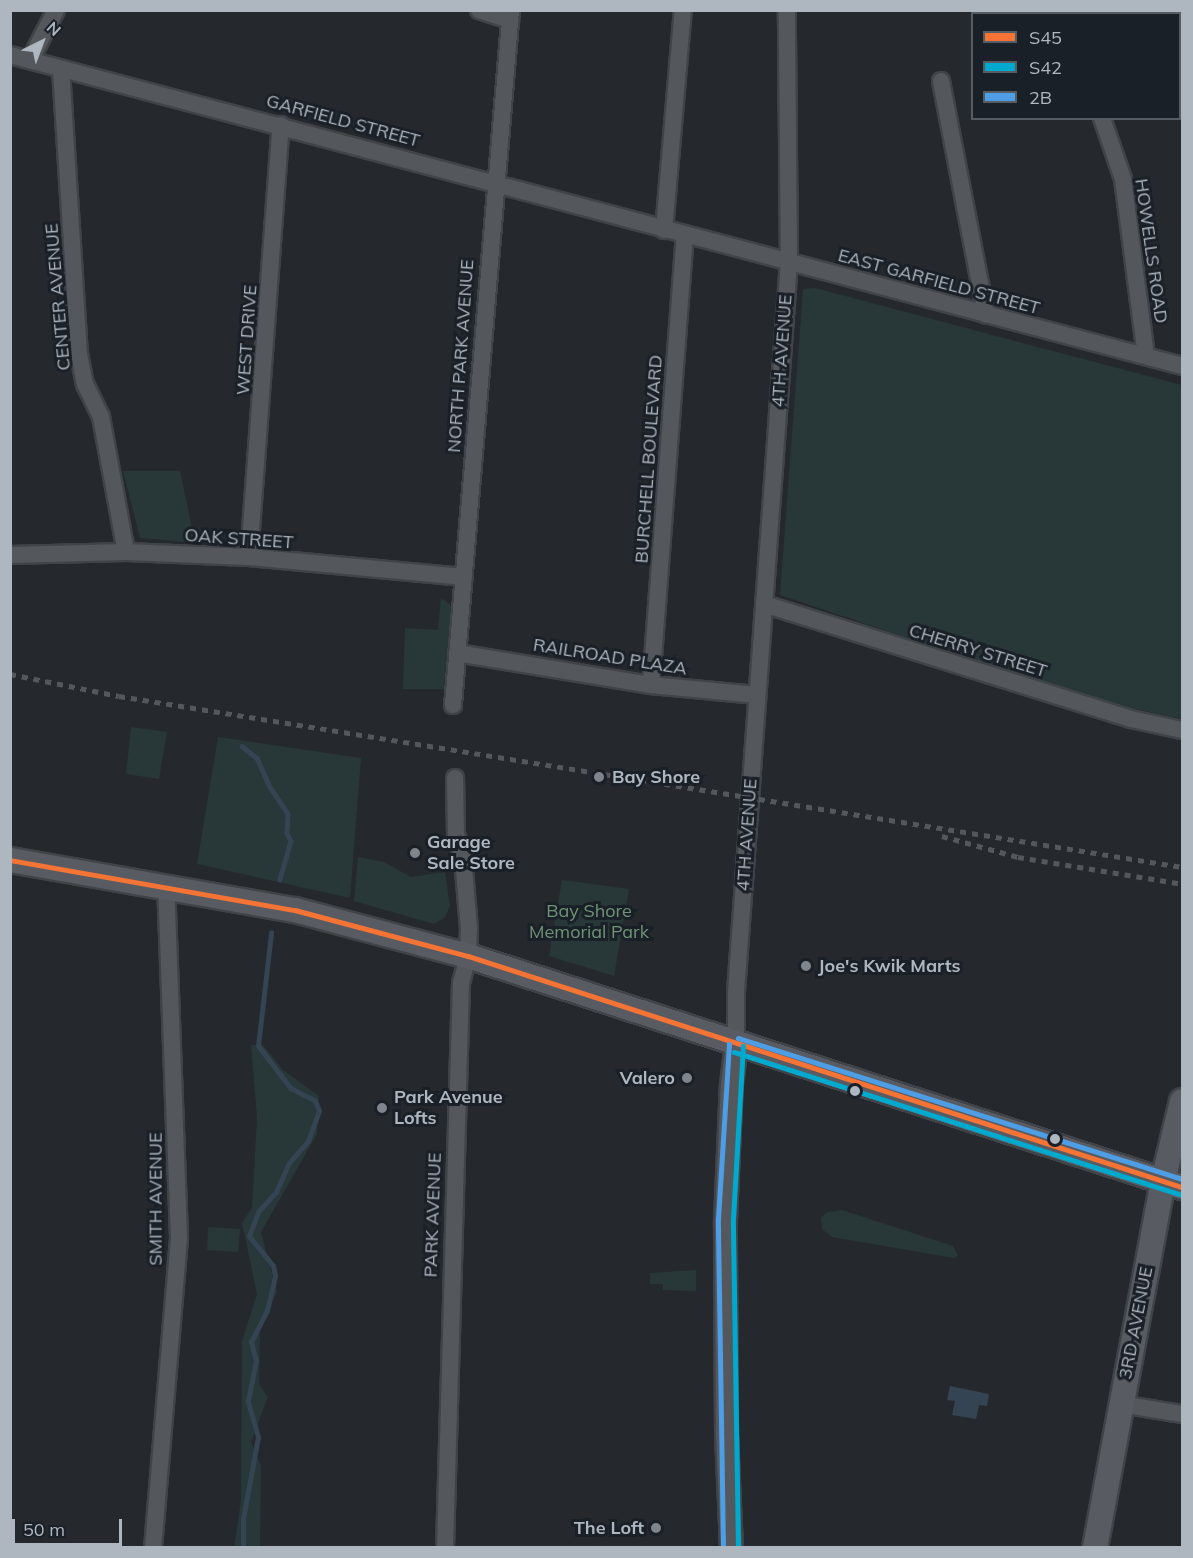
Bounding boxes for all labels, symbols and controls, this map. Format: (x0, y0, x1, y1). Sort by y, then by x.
north arrow (12, 12, 72, 72)
legend (971, 12, 1181, 120)
text: N (43, 17, 65, 40)
text: S45 (1029, 26, 1062, 49)
text: S42 (1029, 56, 1062, 79)
text: 2B (1029, 86, 1052, 109)
street label: GARFIELD STREET (264, 90, 422, 152)
street label: HOWELLS ROAD (1130, 177, 1172, 325)
street label: CENTER AVENUE (41, 223, 75, 371)
street label: EAST GARFIELD STREET (836, 245, 1042, 319)
street label: NORTH PARK AVENUE (443, 259, 479, 453)
street label: WEST DRIVE (232, 284, 262, 396)
street label: 4TH AVENUE (767, 294, 797, 408)
street label: BURCHELL BOULEVARD (631, 354, 667, 564)
street label: OAK STREET (184, 524, 294, 554)
street label: CHERRY STREET (906, 620, 1050, 682)
street label: RAILROAD PLAZA (532, 634, 688, 680)
place label: Bay Shore (612, 766, 700, 788)
marker: Bay Shore (590, 768, 608, 786)
street label: 4TH AVENUE (732, 778, 762, 892)
place label: Garage Sale Store (427, 832, 515, 874)
marker: Garage Sale Store (408, 846, 422, 860)
park label: Bay Shore Memorial Park (529, 901, 649, 944)
place label: Joe's Kwik Marts (818, 955, 961, 977)
marker: Joe's Kwik Marts (799, 959, 813, 973)
place label: Valero (620, 1067, 675, 1089)
marker: Valero (680, 1071, 694, 1085)
unlabelled marker (849, 1085, 861, 1097)
place label: Park Avenue Lofts (394, 1087, 503, 1130)
marker: Park Avenue Lofts (375, 1101, 389, 1115)
street label: SMITH AVENUE (145, 1132, 167, 1266)
unlabelled marker (1049, 1133, 1061, 1145)
street label: PARK AVENUE (420, 1152, 446, 1278)
street label: 3RD AVENUE (1115, 1265, 1157, 1381)
scale bar (15, 1507, 124, 1545)
place label: The Loft (574, 1517, 644, 1539)
text: 50 m (23, 1518, 65, 1541)
marker: The Loft (649, 1521, 663, 1535)

